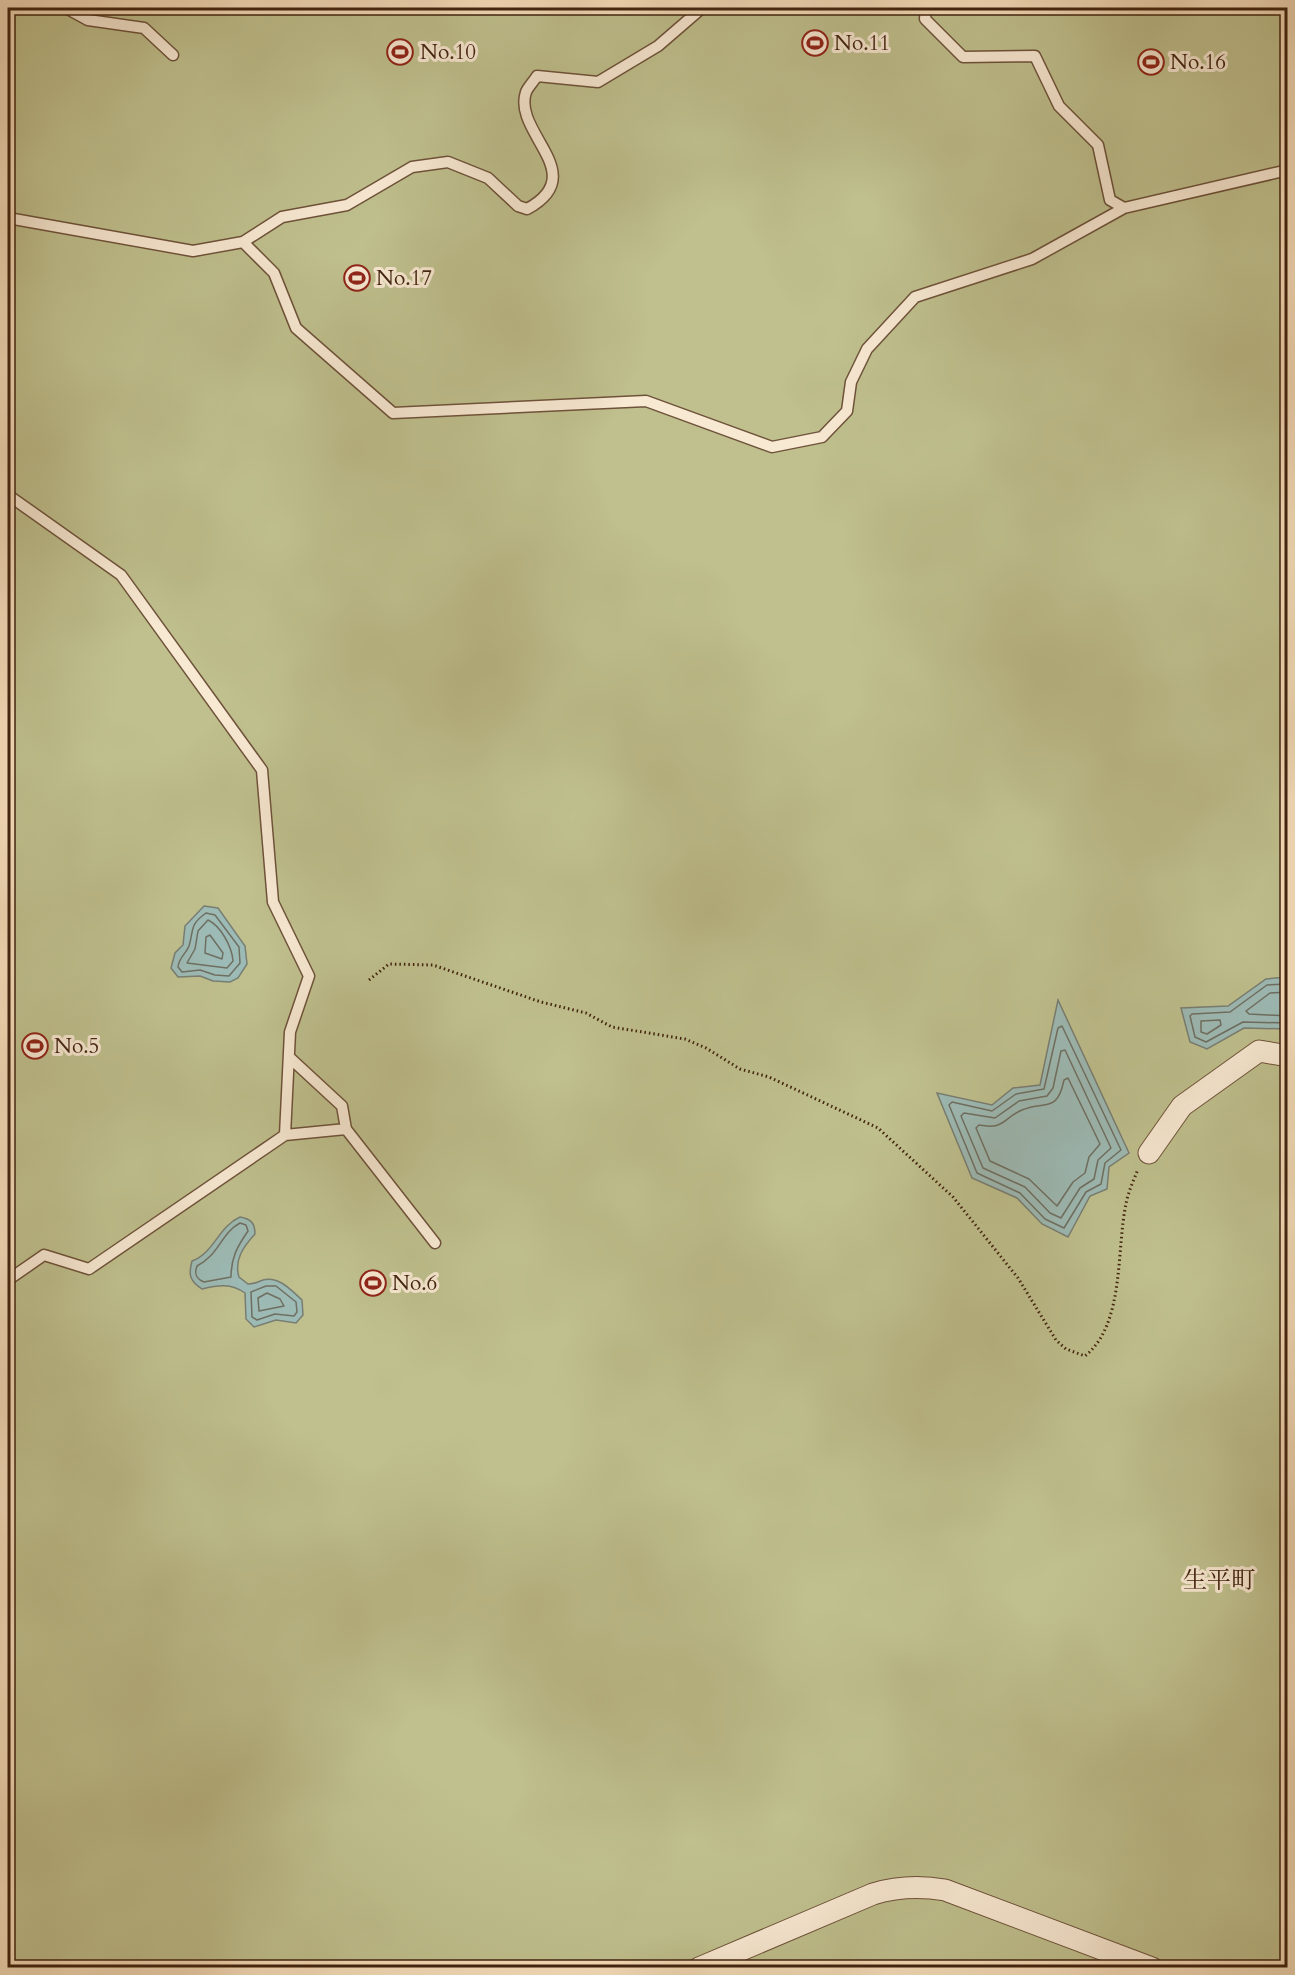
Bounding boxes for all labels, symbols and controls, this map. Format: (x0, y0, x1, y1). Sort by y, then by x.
sports icon: No.11 (800, 28, 830, 58)
place label: No.11 (834, 29, 890, 58)
sports icon: No.10 (385, 37, 415, 67)
place label: No.10 (420, 38, 476, 67)
sports icon: No.16 (1136, 47, 1166, 77)
place label: No.16 (1170, 48, 1226, 77)
sports icon: No.17 (342, 263, 372, 293)
place label: No.17 (376, 264, 432, 293)
sports icon: No.5 (20, 1031, 50, 1061)
place label: No.5 (54, 1032, 99, 1061)
sports icon: No.6 (358, 1268, 388, 1298)
place label: No.6 (392, 1269, 437, 1298)
district label: 生平町 (1183, 1564, 1255, 1597)

